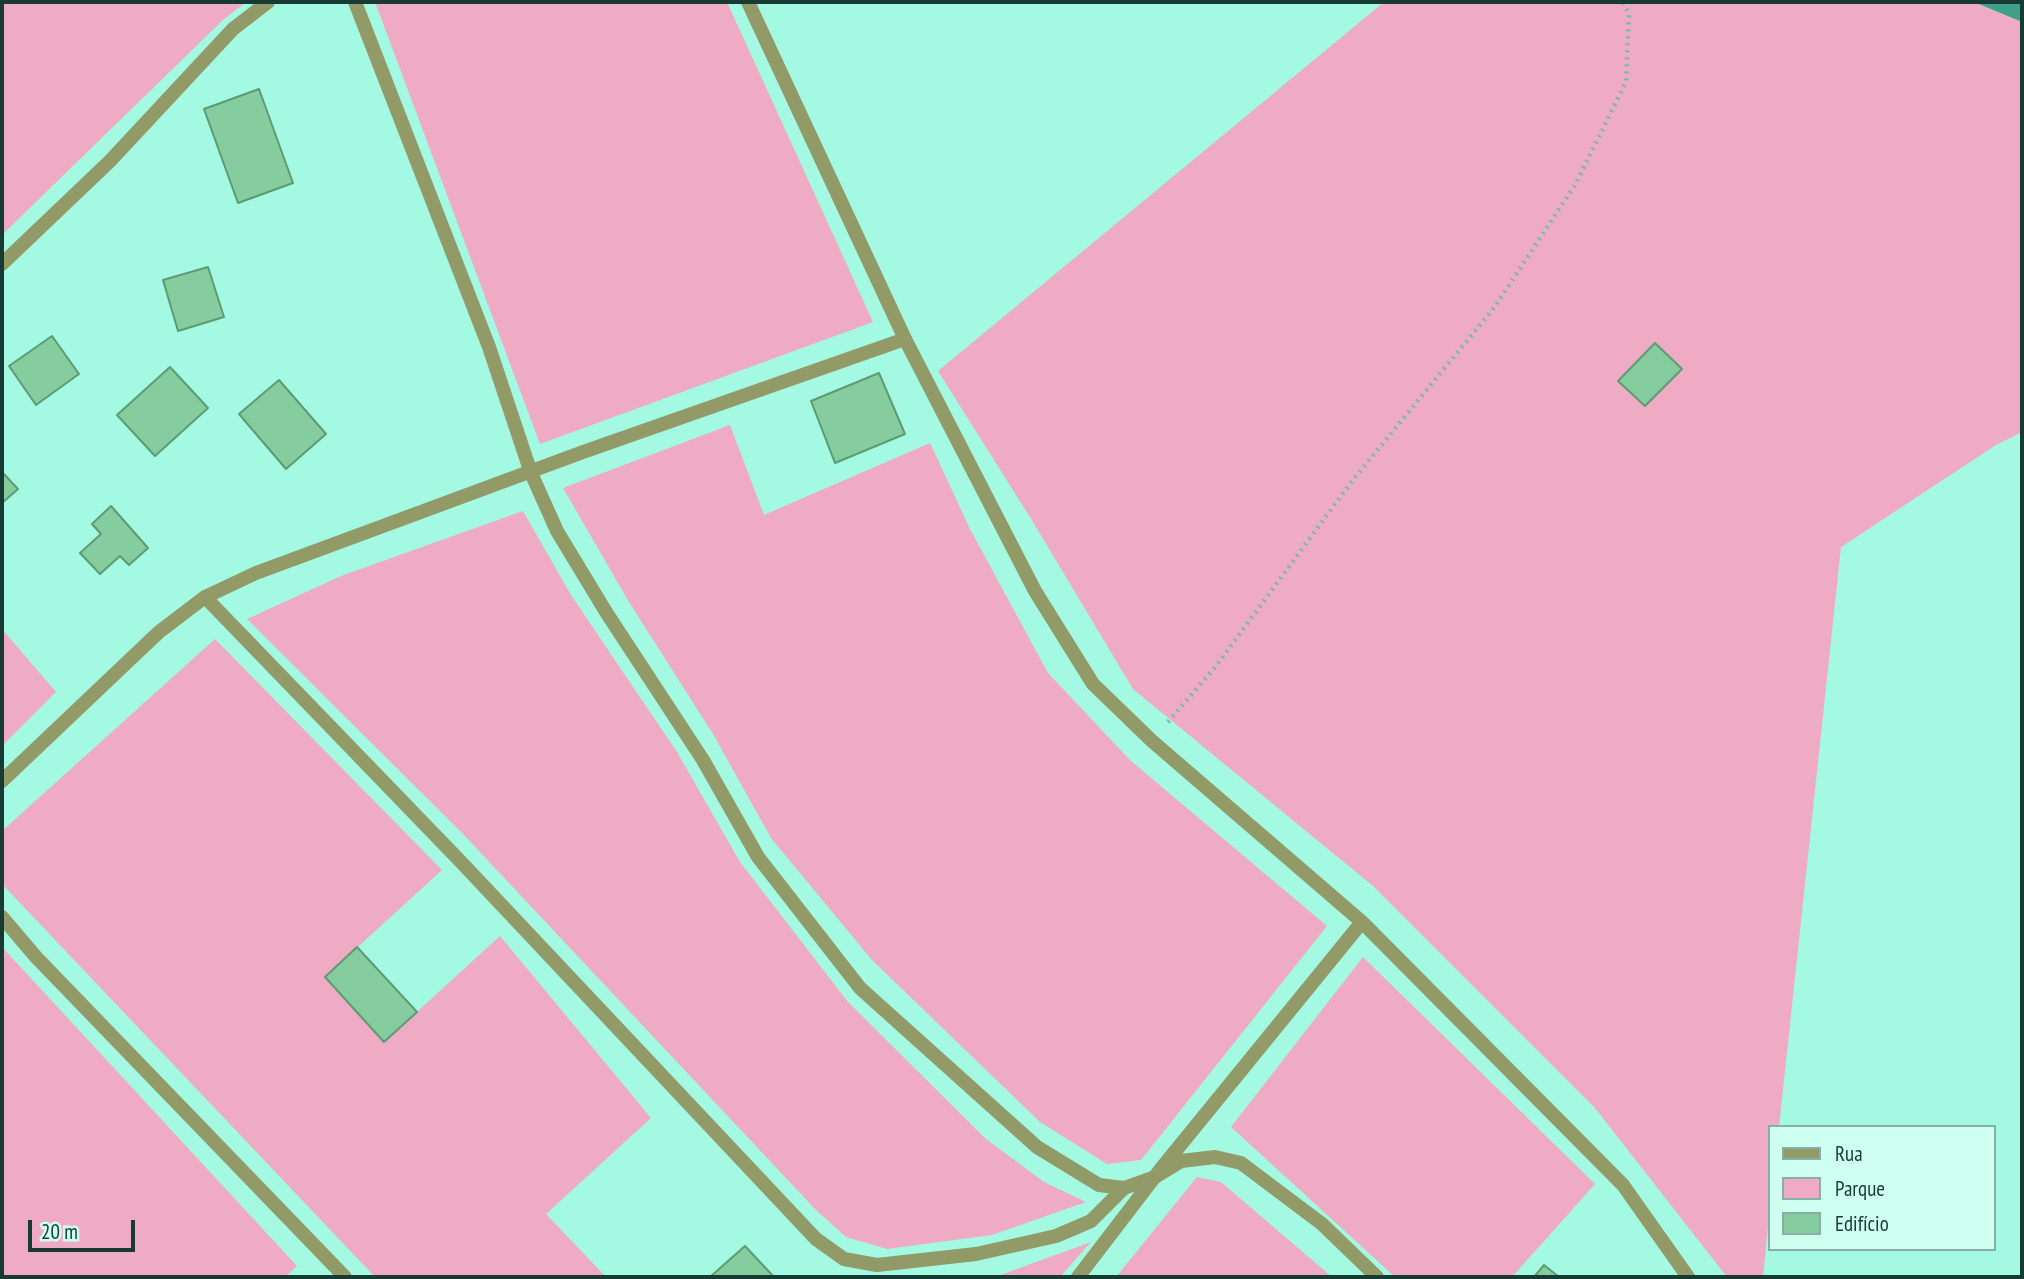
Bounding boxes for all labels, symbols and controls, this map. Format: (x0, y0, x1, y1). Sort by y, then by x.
legend (1769, 1125, 1996, 1251)
text: Rua (1835, 1140, 1863, 1167)
text: Parque (1835, 1175, 1885, 1202)
scale bar (32, 1206, 138, 1250)
text: Edifício (1835, 1210, 1889, 1237)
text: 20 m (41, 1218, 78, 1245)

